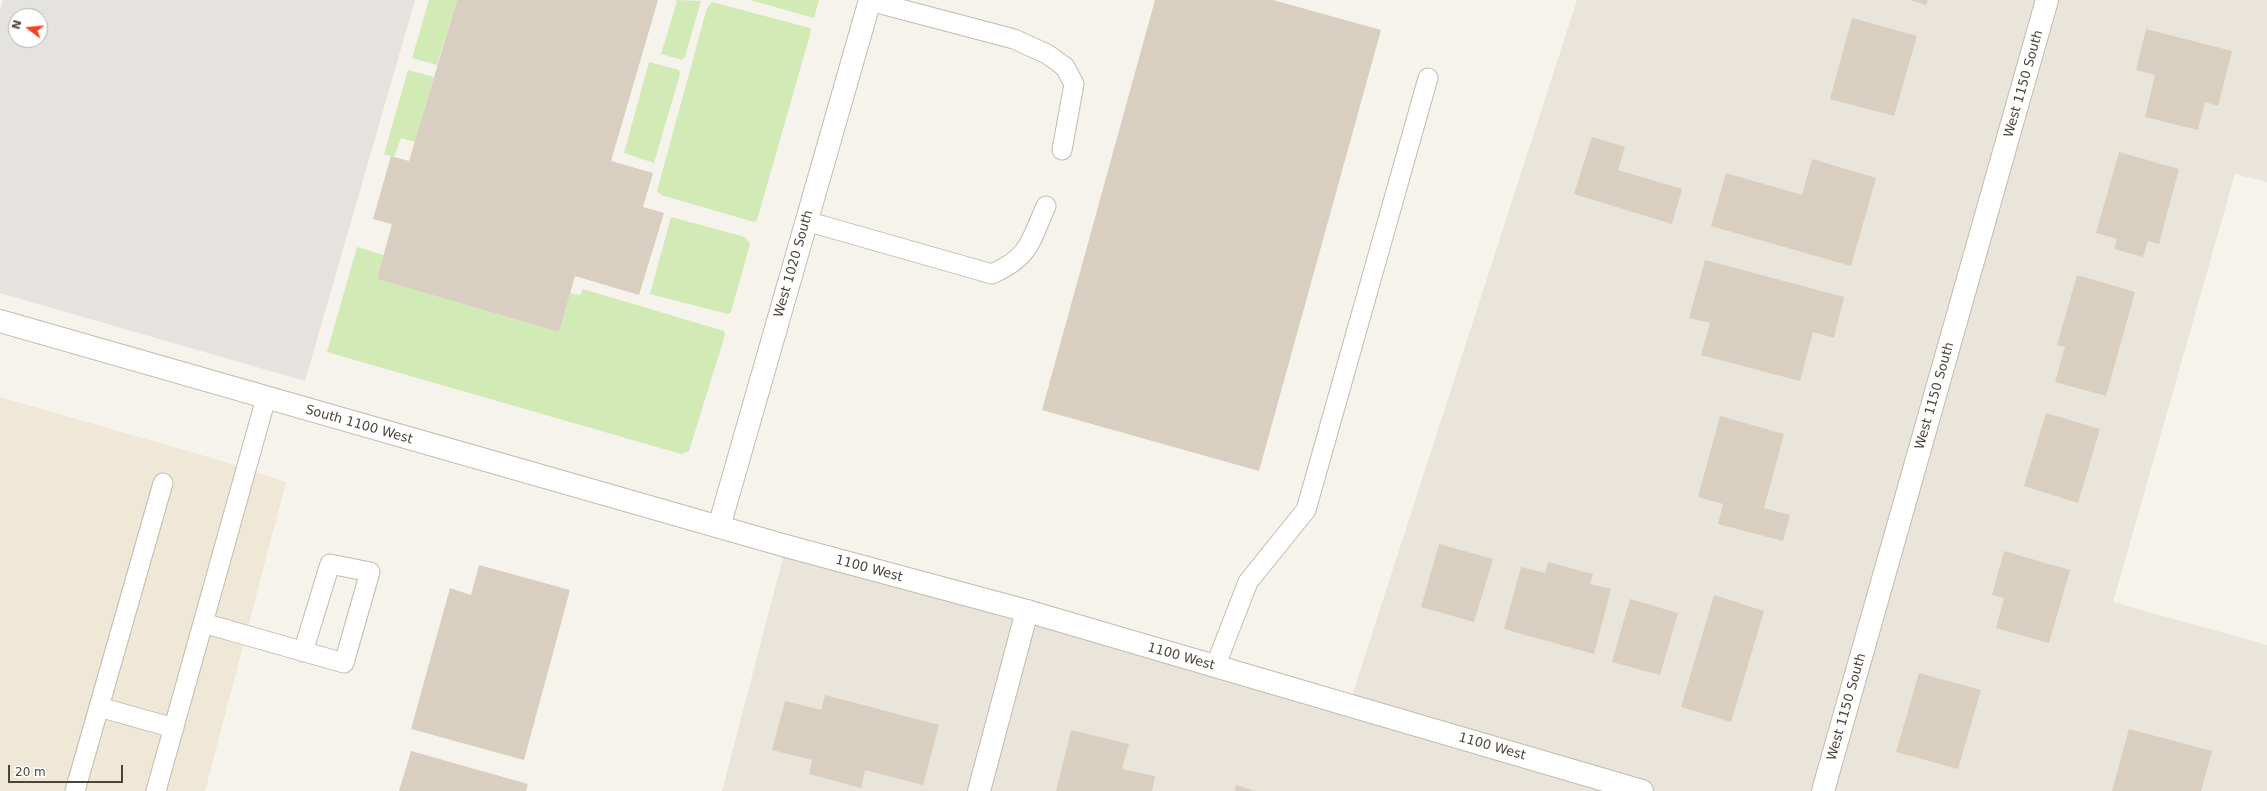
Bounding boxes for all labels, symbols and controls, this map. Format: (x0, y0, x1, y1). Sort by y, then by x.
north arrow (8, 8, 48, 48)
text: N (9, 19, 24, 31)
street label: West 1150 South (2001, 28, 2047, 140)
street label: West 1020 South (771, 208, 817, 320)
street label: West 1150 South (1912, 340, 1958, 452)
street label: South 1100 West (303, 402, 415, 448)
street label: 1100 West (834, 553, 904, 585)
street label: 1100 West (1146, 640, 1216, 674)
street label: West 1150 South (1824, 651, 1870, 763)
street label: 1100 West (1457, 730, 1527, 764)
scale bar (10, 757, 125, 783)
text: 20 m (15, 765, 46, 779)

